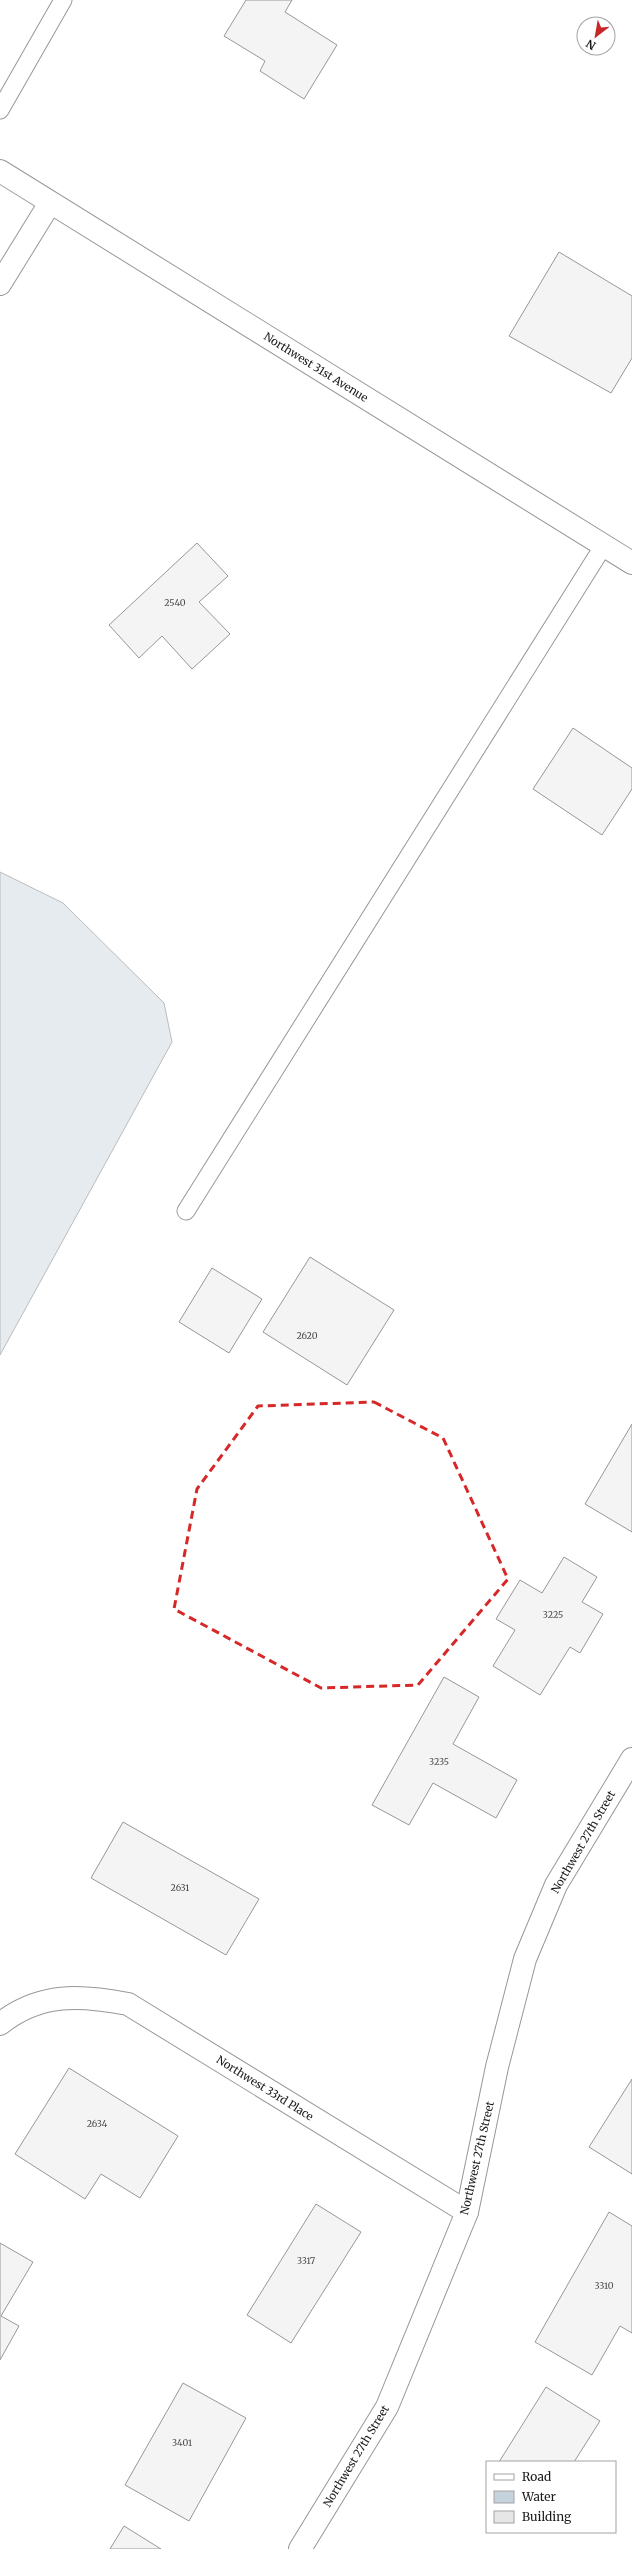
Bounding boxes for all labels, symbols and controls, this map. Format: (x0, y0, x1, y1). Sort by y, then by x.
north arrow (576, 16, 616, 56)
text: N (583, 36, 598, 53)
street label: Northwest 31st Avenue (261, 329, 371, 405)
house number: 2540 (164, 597, 186, 608)
house number: 2620 (296, 1330, 318, 1341)
house number: 3225 (543, 1609, 563, 1620)
house number: 3235 (429, 1756, 449, 1767)
street label: Northwest 27th Street (548, 1788, 618, 1896)
house number: 2631 (171, 1882, 189, 1893)
street label: Northwest 33rd Place (214, 2052, 316, 2124)
street label: Northwest 27th Street (457, 2099, 497, 2216)
house number: 2634 (87, 2118, 108, 2129)
house number: 3317 (297, 2255, 315, 2266)
house number: 3310 (595, 2280, 614, 2291)
street label: Northwest 27th Street (320, 2402, 392, 2509)
house number: 3401 (172, 2437, 192, 2448)
legend (486, 2461, 616, 2533)
text: Road (522, 2469, 551, 2484)
text: Water (521, 2489, 557, 2504)
text: Building (522, 2509, 572, 2524)

